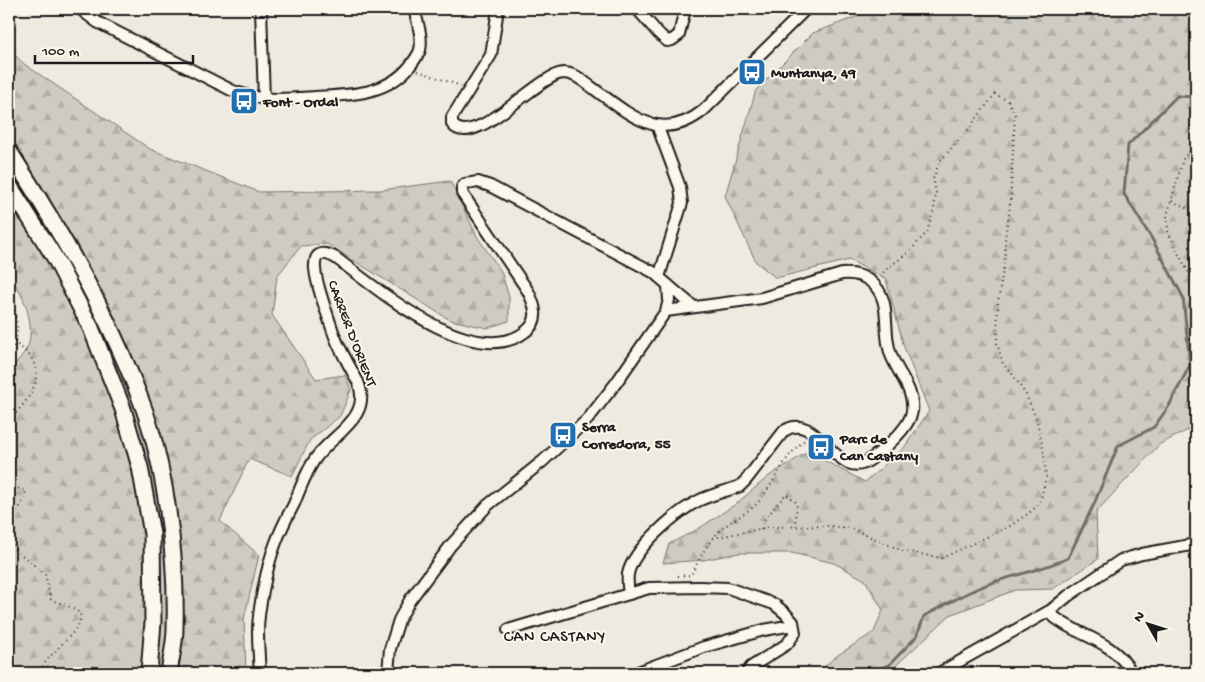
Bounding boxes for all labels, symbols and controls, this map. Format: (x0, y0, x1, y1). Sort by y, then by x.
scale bar (35, 32, 192, 64)
text: 100 m (41, 43, 80, 61)
bus stop icon: Muntanya, 49 (737, 57, 767, 87)
place label: Muntanya, 49 (771, 65, 856, 83)
bus stop icon: Font - Ordal (229, 86, 259, 116)
place label: Font - Ordal (262, 94, 339, 112)
street label: CARRER D'ORIENT (323, 278, 380, 391)
place label: Serra Corredora, 55 (581, 419, 671, 454)
bus stop icon: Serra Corredora, 55 (548, 420, 578, 450)
place label: Parc de Can Castany (839, 431, 919, 466)
bus stop icon: Parc de Can Castany (806, 432, 836, 462)
north arrow (1122, 600, 1172, 650)
text: N (1130, 608, 1149, 626)
district label: CAN CASTANY (504, 629, 606, 648)

